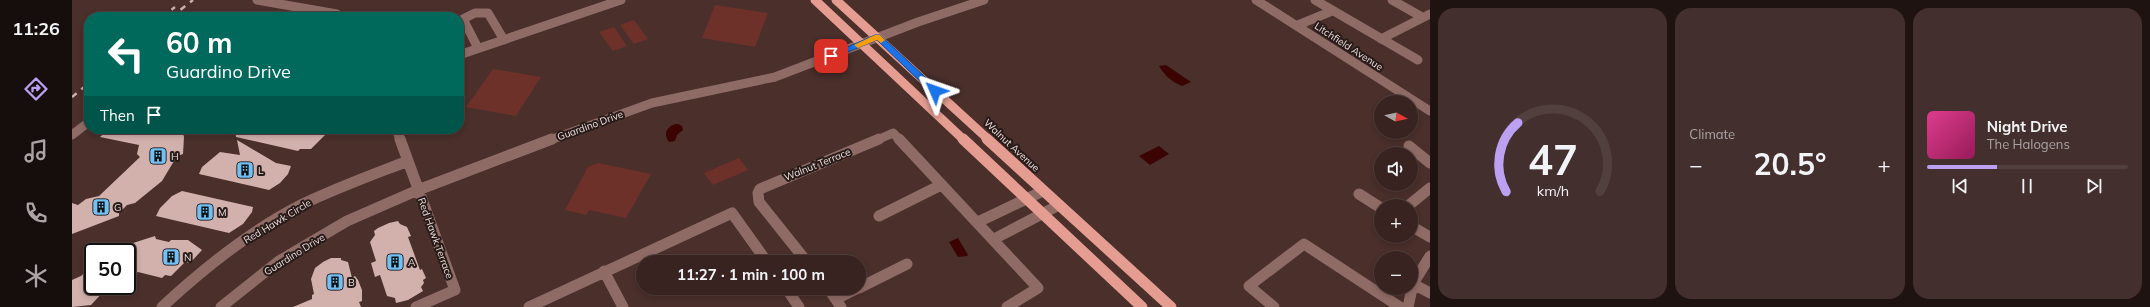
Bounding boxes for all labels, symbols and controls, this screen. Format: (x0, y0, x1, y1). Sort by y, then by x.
text: 11:26 (12, 17, 60, 40)
street label: Litchfield Avenue (1312, 19, 1385, 73)
text: 60 m (166, 25, 232, 60)
icon: left (100, 28, 152, 80)
pin (814, 39, 848, 73)
icon: arrive (820, 45, 842, 67)
text: Guardino Drive (166, 60, 291, 83)
position arrow (914, 70, 956, 112)
icon: directions (22, 75, 50, 103)
north arrow (1374, 95, 1418, 139)
map controls (1374, 95, 1418, 295)
icon: arrive (143, 104, 165, 126)
text: Then (100, 106, 135, 125)
street label: Guardino Drive (555, 107, 625, 143)
street label: Walnut Avenue (981, 116, 1042, 175)
text: Night Drive (1987, 117, 2068, 136)
text: Climate (1689, 126, 1735, 142)
text: 47 (1528, 132, 1578, 184)
text: The Halogens (1987, 136, 2070, 152)
icon: music (22, 137, 50, 165)
street label: Walnut Terrace (782, 145, 852, 184)
text: 20.5° (1754, 145, 1826, 183)
building icon: H (148, 146, 168, 166)
button: sound (1374, 147, 1418, 191)
place label: H (171, 150, 179, 163)
text: − (1689, 151, 1703, 179)
text: + (1877, 151, 1891, 179)
building icon: L (235, 160, 255, 180)
place label: L (258, 164, 264, 177)
icon: previous (1949, 175, 1971, 197)
icon: pause (2016, 175, 2038, 197)
icon: next (2083, 175, 2105, 197)
text: km/h (1537, 181, 1569, 199)
street label: Red Hawk Circle (241, 196, 313, 247)
street label: Red Hawk Terrace (415, 196, 456, 280)
building icon: G (91, 197, 111, 217)
icon: phone (22, 199, 50, 227)
button: + (1374, 199, 1418, 243)
place label: G (114, 201, 121, 214)
building icon: M (195, 202, 215, 222)
place label: M (218, 206, 227, 219)
street label: Guardino Drive (261, 231, 327, 278)
speed limit sign: 50 (84, 243, 136, 295)
building icon: N (161, 247, 181, 267)
place label: N (184, 251, 191, 264)
button: − (1374, 251, 1418, 295)
building icon: A (385, 252, 405, 272)
place label: A (408, 256, 416, 269)
icon: climate (22, 262, 50, 290)
text: 11:27 · 1 min · 100 m (677, 265, 825, 284)
building icon: B (325, 272, 345, 292)
place label: B (348, 276, 355, 289)

